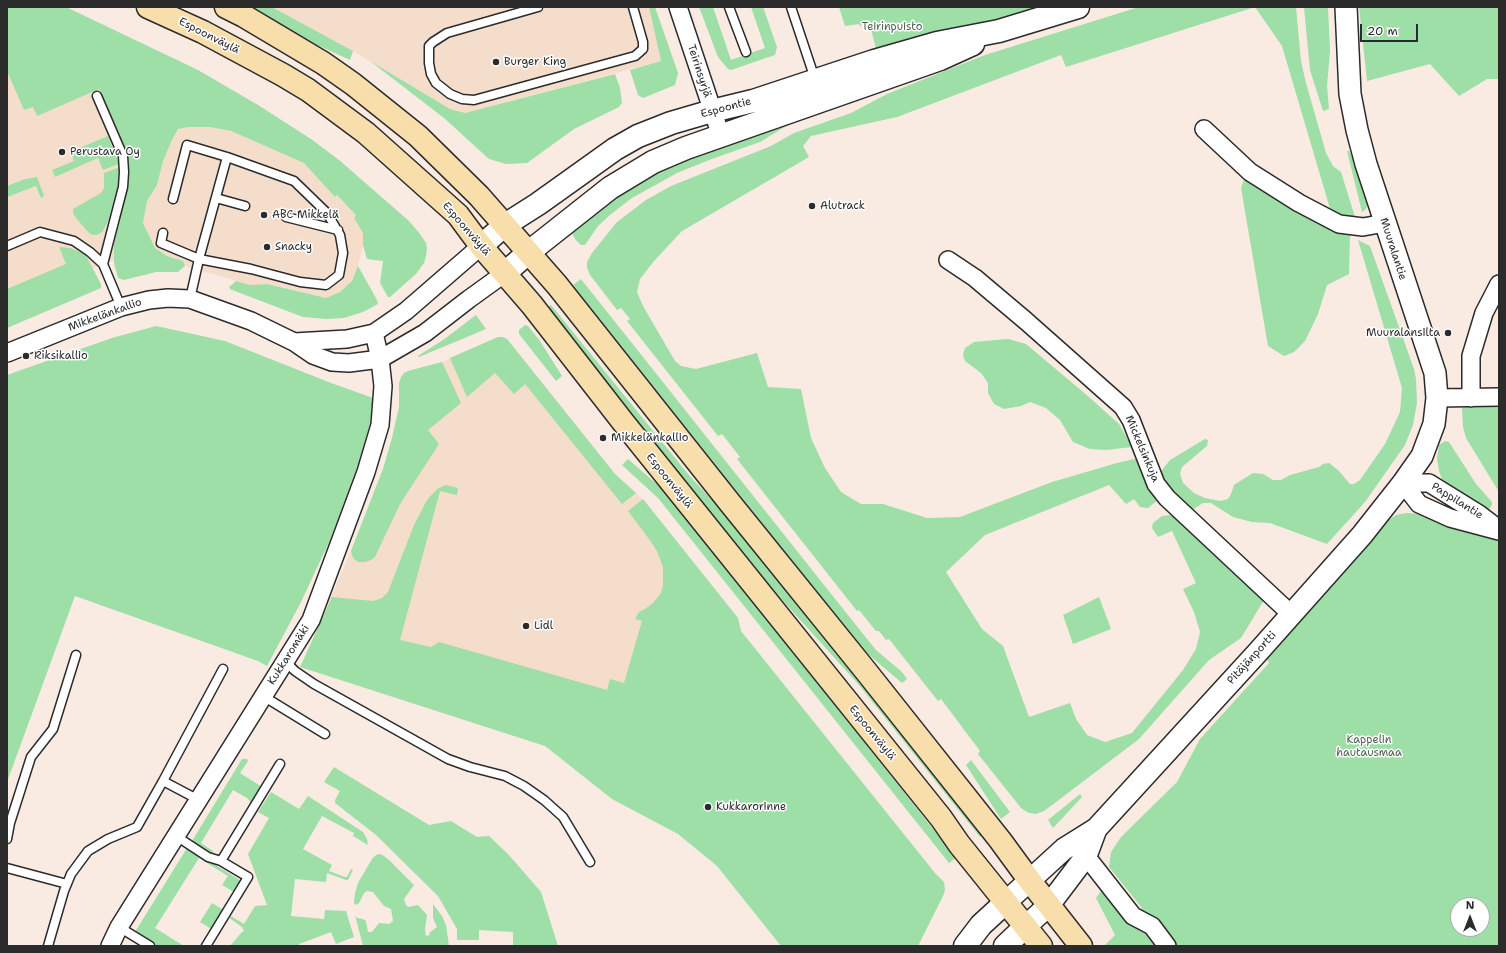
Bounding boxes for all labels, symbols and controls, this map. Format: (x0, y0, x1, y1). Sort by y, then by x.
street label: Espoonväylä (176, 15, 242, 57)
scale bar (1362, 16, 1420, 42)
park label: Teirinpuisto (862, 20, 922, 34)
text: 20 m (1367, 23, 1398, 39)
street label: Teirinsyrjä (684, 43, 714, 99)
place label: Burger King (504, 55, 566, 69)
marker: Burger King (491, 57, 501, 67)
street label: Espoontie (699, 95, 753, 121)
place label: Perustava Oy (70, 145, 140, 159)
marker: Perustava Oy (57, 147, 67, 157)
street label: Espoonväylä (439, 199, 493, 259)
place label: Alutrack (820, 199, 865, 213)
marker: Alutrack (807, 201, 817, 211)
place label: ABC Mikkelä (272, 208, 339, 222)
marker: ABC Mikkelä (259, 210, 269, 220)
street label: Muuralantie (1377, 216, 1409, 282)
place label: Snacky (275, 240, 312, 254)
marker: Snacky (262, 242, 272, 252)
street label: Mikkelänkallio (66, 296, 144, 334)
place label: Muuralansilta (1366, 326, 1440, 340)
marker: Muuralansilta (1443, 328, 1453, 338)
place label: Riksikallio (34, 349, 88, 363)
marker: Riksikallio (21, 351, 31, 361)
street label: Mickelsinkuja (1122, 414, 1162, 484)
place label: Mikkelänkallio (611, 431, 688, 445)
marker: Mikkelänkallio (598, 433, 608, 443)
street label: Espoonväylä (643, 451, 695, 511)
street label: Pappilantie (1429, 480, 1485, 522)
place label: Lidl (534, 619, 553, 633)
marker: Lidl (521, 621, 531, 631)
street label: Kukkaromäki (265, 623, 313, 687)
street label: Pitäjänportti (1225, 629, 1279, 687)
street label: Espoonväylä (846, 703, 898, 763)
park label: Kappelin hautausmaa (1336, 733, 1402, 759)
place label: Kukkarorinne (716, 800, 786, 814)
marker: Kukkarorinne (703, 802, 713, 812)
north arrow (1450, 897, 1490, 937)
text: N (1466, 898, 1474, 913)

